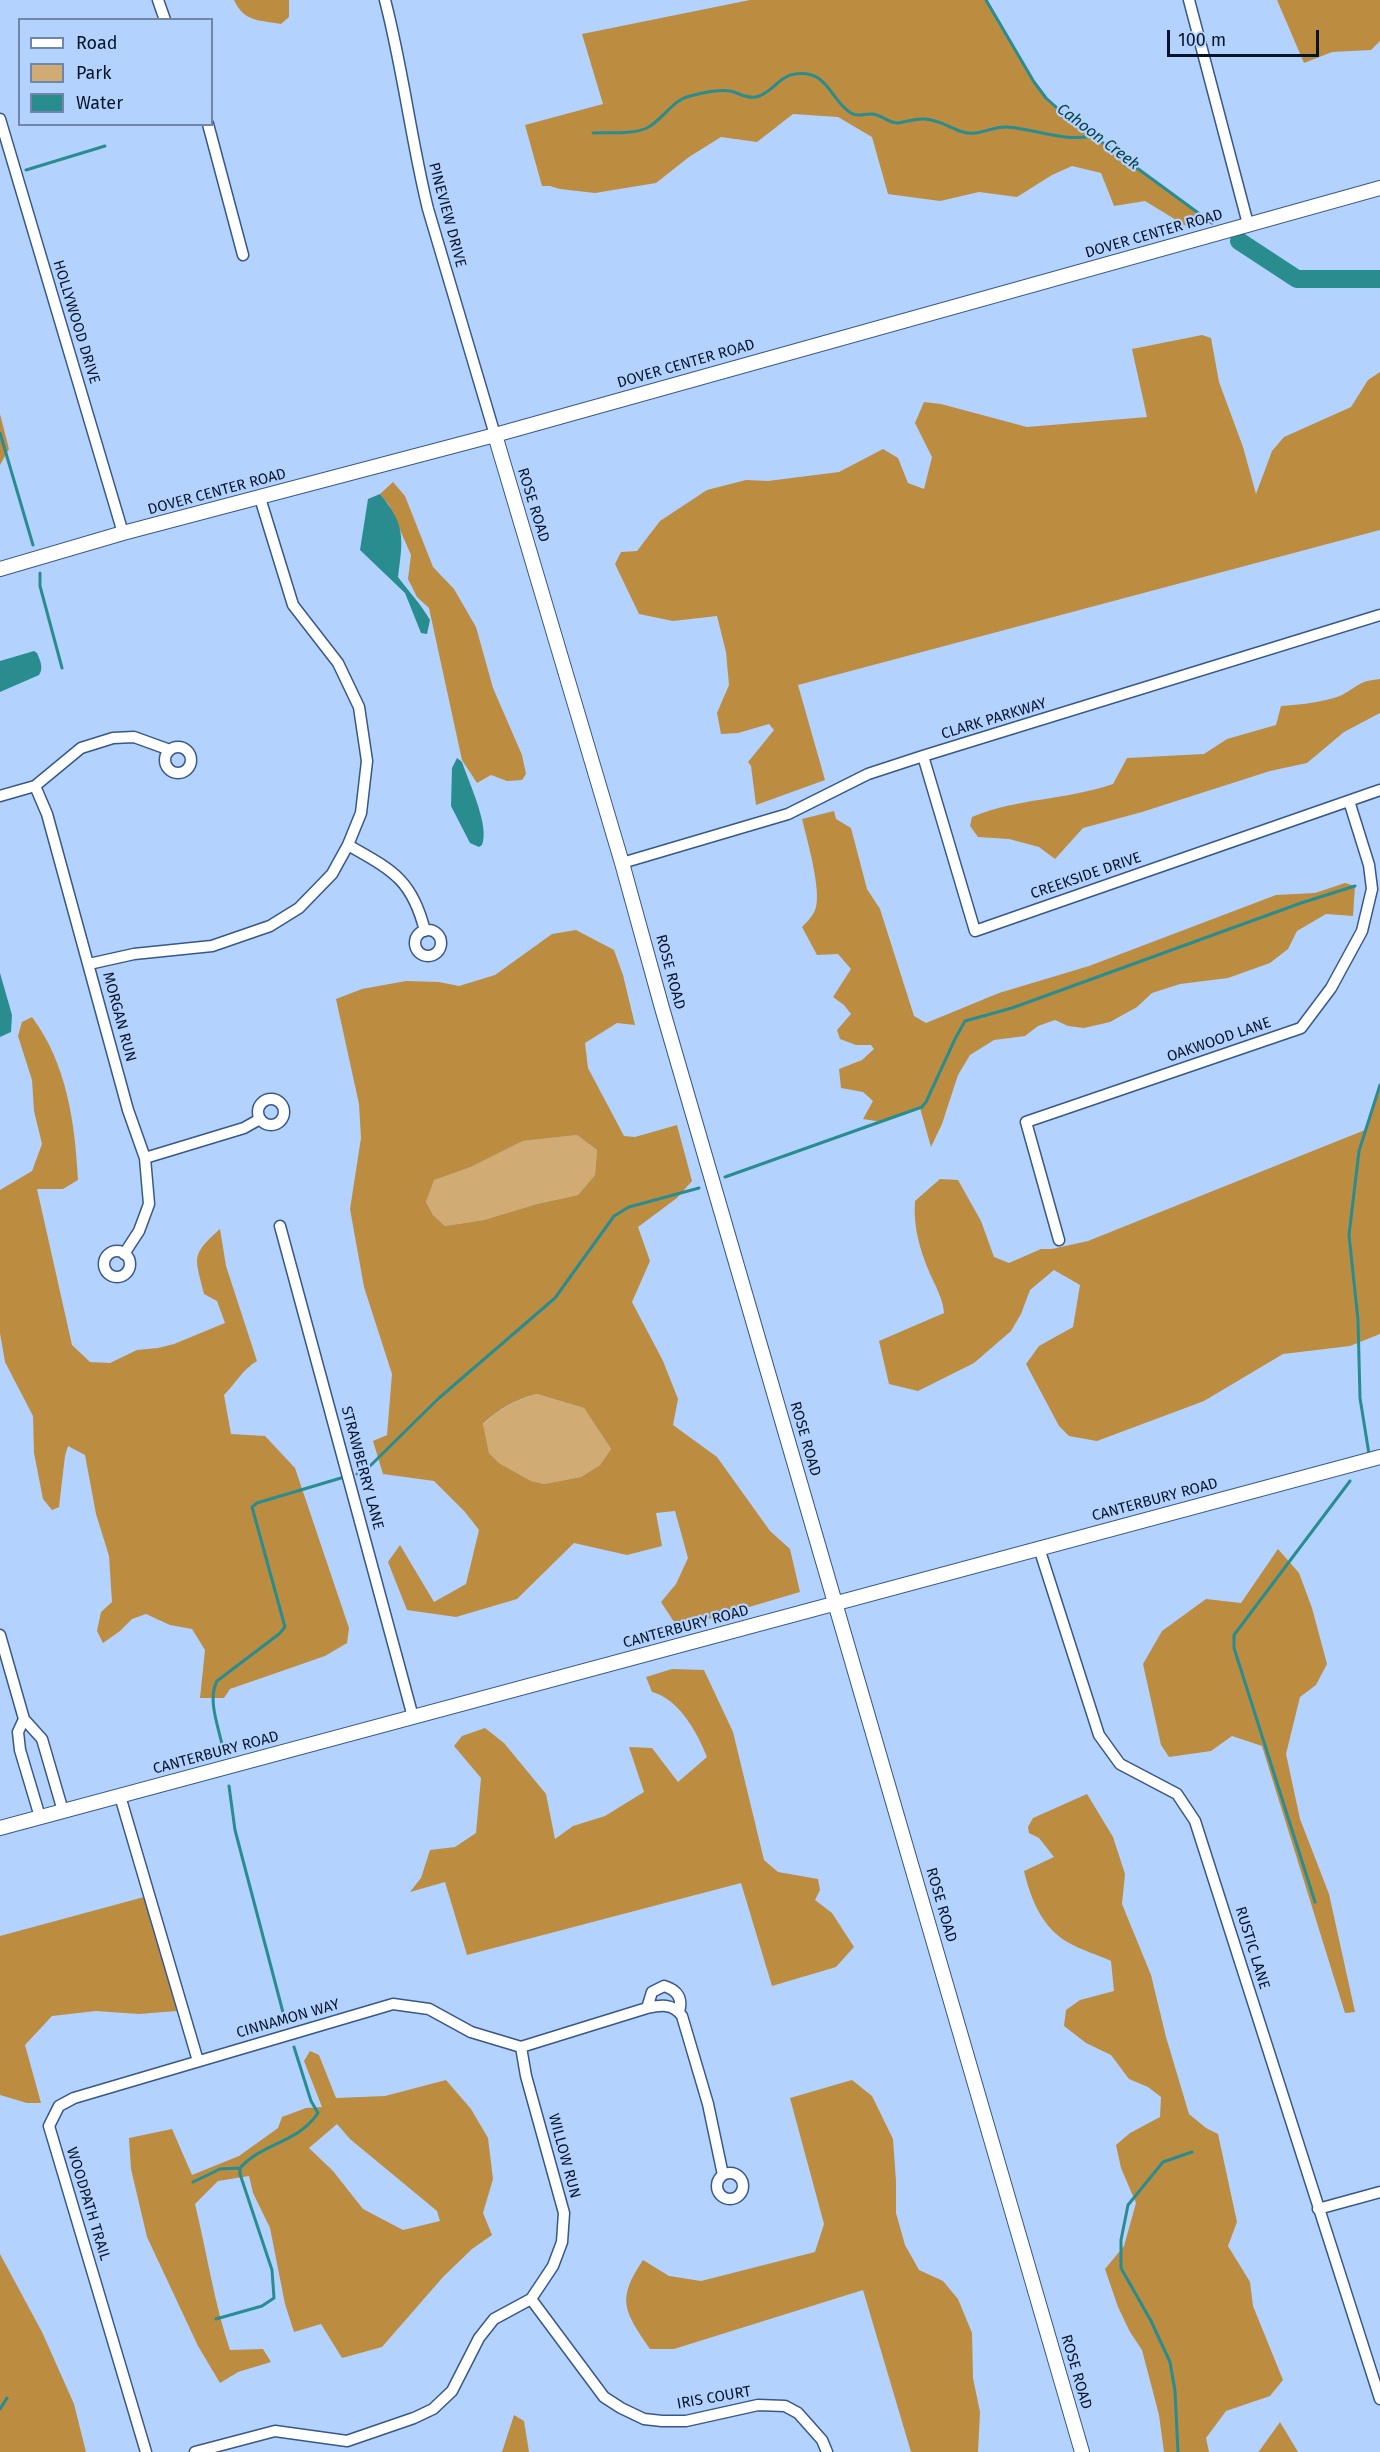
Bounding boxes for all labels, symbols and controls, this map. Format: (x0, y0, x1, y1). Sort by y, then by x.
legend (18, 18, 213, 126)
scale bar (1170, 18, 1322, 56)
text: 100 m (1178, 29, 1226, 51)
text: Road (76, 32, 118, 54)
text: Park (76, 62, 111, 84)
text: Water (76, 92, 123, 114)
water label: Cahoon Creek (1053, 100, 1143, 174)
street label: PINEVIEW DRIVE (424, 160, 470, 270)
street label: DOVER CENTER ROAD (1083, 206, 1225, 262)
street label: HOLLYWOOD DRIVE (49, 258, 103, 386)
street label: DOVER CENTER ROAD (615, 336, 757, 392)
street label: DOVER CENTER ROAD (146, 465, 288, 519)
street label: ROSE ROAD (513, 466, 553, 544)
street label: CLARK PARKWAY (939, 694, 1049, 744)
street label: CREEKSIDE DRIVE (1028, 849, 1144, 903)
street label: ROSE ROAD (651, 933, 689, 1011)
street label: MORGAN RUN (98, 970, 140, 1064)
street label: OAKWOOD LANE (1165, 1014, 1273, 1066)
street label: ROSE ROAD (786, 1400, 824, 1478)
street label: STRAWBERRY LANE (337, 1404, 387, 1532)
street label: CANTERBURY ROAD (1090, 1475, 1220, 1525)
street label: CANTERBURY ROAD (621, 1602, 751, 1652)
street label: CANTERBURY ROAD (151, 1728, 281, 1778)
street label: ROSE ROAD (922, 1866, 960, 1944)
street label: RUSTIC LANE (1231, 1904, 1273, 1992)
street label: CINNAMON WAY (234, 1996, 342, 2042)
street label: WILLOW RUN (544, 2112, 584, 2200)
street label: WOODPATH TRAIL (62, 2145, 114, 2263)
street label: ROSE ROAD (1057, 2333, 1095, 2411)
street label: IRIS COURT (675, 2383, 753, 2413)

